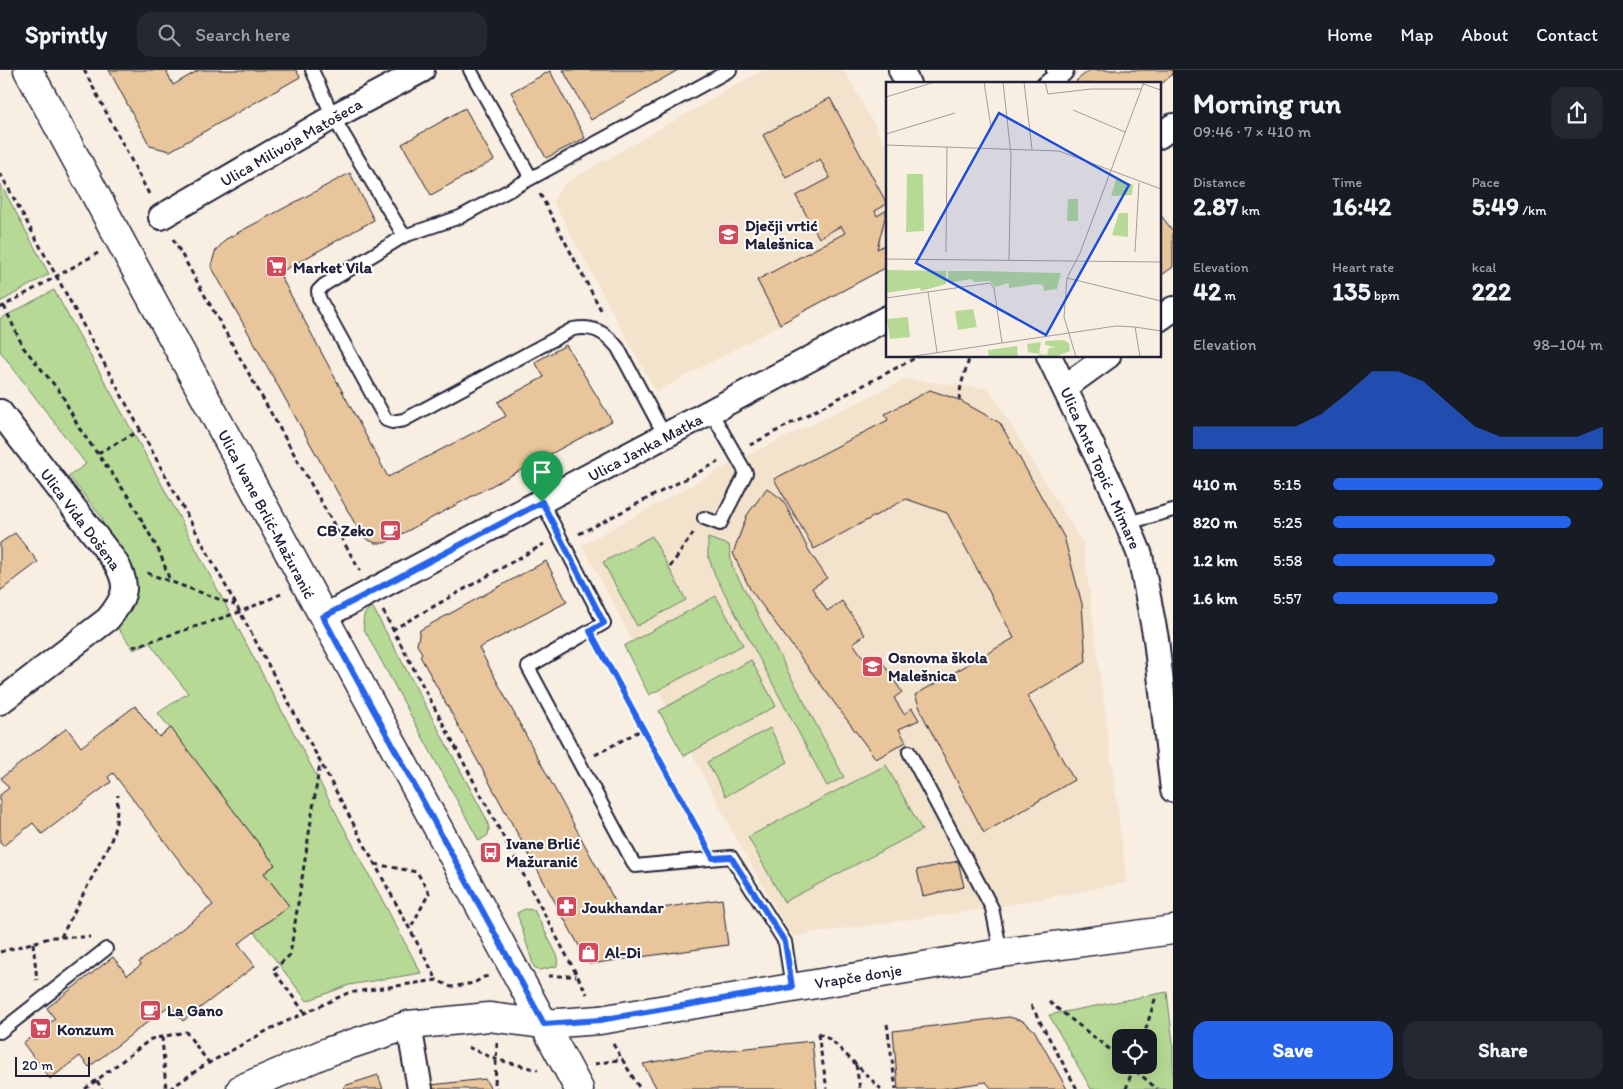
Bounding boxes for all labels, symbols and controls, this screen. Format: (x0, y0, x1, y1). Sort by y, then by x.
search box (137, 12, 487, 57)
text: Sprintly (25, 20, 107, 49)
icon: search (155, 21, 183, 49)
text: Search here (195, 23, 290, 46)
text: Home (1327, 24, 1373, 46)
text: Map (1401, 24, 1434, 46)
text: About (1462, 24, 1508, 46)
text: Contact (1536, 24, 1598, 46)
inset map (886, 82, 1160, 358)
text: Morning run (1193, 86, 1341, 120)
button: share (1551, 87, 1603, 139)
street label: Ulica Milivoja Matošeca (217, 94, 366, 191)
text: 09:46 · 7 × 410 m (1193, 122, 1311, 141)
text: Distance (1193, 174, 1245, 191)
text: Time (1332, 174, 1362, 191)
text: Pace (1472, 174, 1500, 191)
text: 2.87 (1193, 191, 1238, 221)
text: 16:42 (1332, 191, 1391, 221)
text: 5:49 (1472, 191, 1519, 221)
text: km (1238, 202, 1260, 219)
text: /km (1519, 202, 1547, 219)
place label: Dječji vrtić Malešnica (745, 216, 818, 253)
school or university icon: Dječji vrtić Malešnica (717, 222, 741, 246)
supermarket icon: Market Vila (265, 255, 289, 279)
place label: Market Vila (293, 258, 373, 277)
text: Elevation (1193, 259, 1249, 276)
text: Heart rate (1332, 259, 1394, 276)
text: kcal (1472, 259, 1497, 276)
text: 42 (1193, 276, 1221, 306)
text: 135 (1332, 276, 1371, 306)
text: 222 (1472, 276, 1511, 306)
text: m (1221, 287, 1236, 304)
text: bpm (1371, 287, 1400, 304)
text: Elevation (1193, 335, 1257, 354)
text: 98–104 m (1533, 335, 1603, 354)
street label: Ulica Ante Topić - Mimare (1056, 384, 1145, 552)
street label: Ulica Janka Matka (585, 409, 706, 486)
street label: Ulica Ivane Brlić-Mažuranić (214, 426, 319, 602)
pin (521, 451, 563, 502)
icon: arrive (528, 458, 556, 486)
street label: Ulica Vida Došena (36, 465, 125, 574)
text: 410 m (1193, 475, 1237, 494)
text: 5:15 (1273, 475, 1301, 494)
text: 820 m (1193, 513, 1237, 532)
text: 5:25 (1273, 513, 1302, 532)
cafe icon: CB Zeko (378, 518, 402, 542)
place label: CB Zeko (317, 521, 374, 540)
text: 1.2 km (1193, 551, 1238, 570)
text: 5:58 (1273, 551, 1303, 570)
text: 1.6 km (1193, 589, 1238, 608)
text: 5:57 (1273, 589, 1302, 608)
place label: Osnovna škola Malešnica (888, 648, 988, 685)
school or university icon: Osnovna škola Malešnica (860, 654, 884, 678)
place label: Ivane Brlić Mažuranić (506, 834, 581, 871)
bus stop icon: Ivane Brlić Mažuranić (478, 840, 502, 864)
pharmacy icon: Joukhandar (554, 895, 578, 919)
place label: Joukhandar (581, 898, 664, 917)
shop icon: Al-Di (577, 940, 601, 964)
place label: Al-Di (604, 943, 641, 962)
street label: Vrapče donje (813, 960, 903, 993)
cafe icon: La Gano (139, 998, 163, 1022)
place label: La Gano (167, 1001, 223, 1020)
supermarket icon: Konzum (29, 1017, 53, 1041)
place label: Konzum (57, 1020, 114, 1039)
button: Save (1193, 1021, 1393, 1079)
button: Share (1403, 1021, 1603, 1079)
map controls (1112, 1029, 1157, 1074)
button: locate (1112, 1029, 1157, 1074)
scale bar (15, 1054, 90, 1077)
text: 20 m (22, 1057, 53, 1074)

